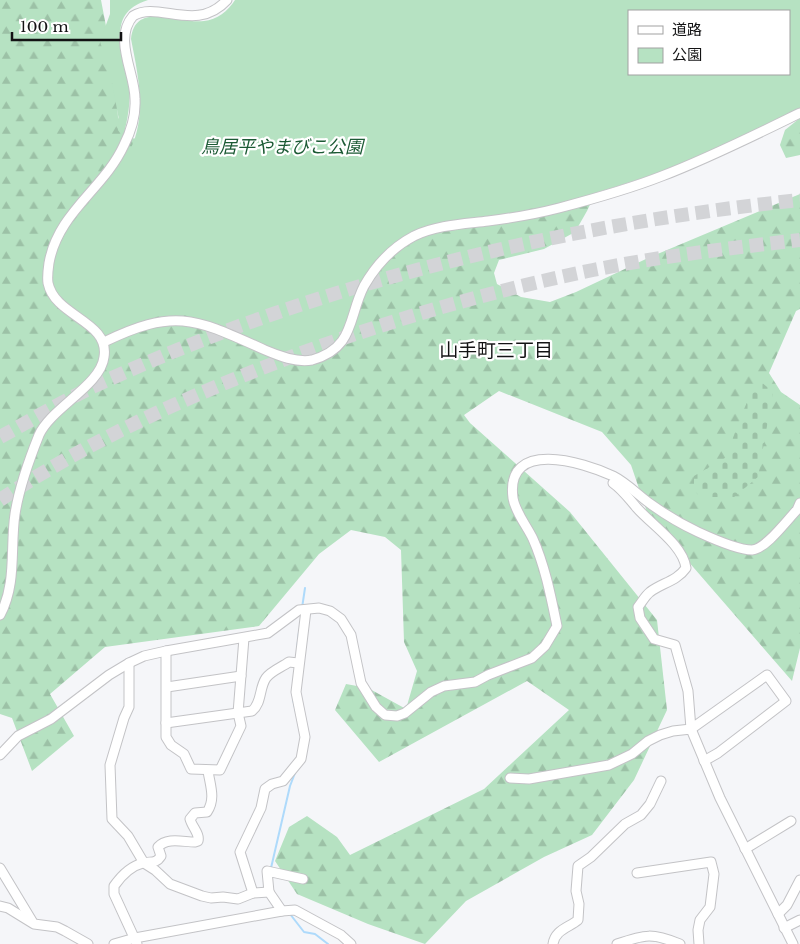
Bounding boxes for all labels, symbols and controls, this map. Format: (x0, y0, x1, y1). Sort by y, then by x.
scale bar (12, 10, 121, 42)
legend (628, 10, 790, 75)
text: 100 m (20, 17, 69, 36)
text: 道路 (672, 20, 702, 39)
text: 公園 (672, 45, 702, 64)
park label: 鳥居平やまびこ公園 (201, 136, 366, 158)
district label: 山手町三丁目 (439, 339, 553, 362)

